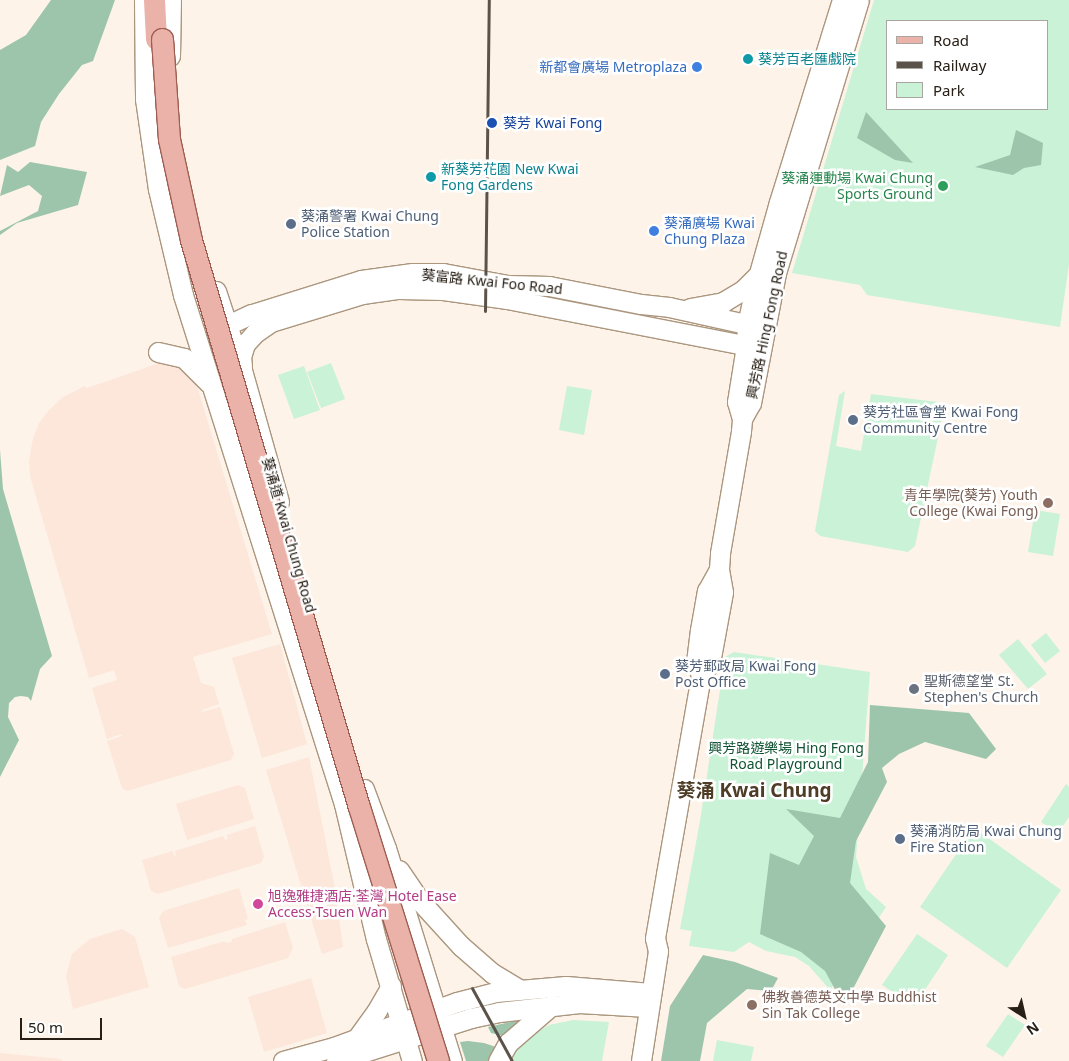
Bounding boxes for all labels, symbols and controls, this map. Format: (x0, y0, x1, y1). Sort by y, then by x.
legend (886, 20, 1049, 110)
text: Road (933, 30, 969, 50)
place label: 葵芳百老匯戲院 (758, 51, 856, 67)
marker: 葵芳百老匯戲院 (742, 53, 754, 65)
text: Railway (933, 55, 986, 75)
place label: 新都會廣場 Metroplaza (539, 59, 687, 75)
marker: 新都會廣場 Metroplaza (691, 61, 703, 73)
text: Park (933, 80, 965, 100)
place label: 葵芳 Kwai Fong (503, 115, 602, 131)
marker: 葵芳 Kwai Fong (485, 116, 499, 130)
place label: 新葵芳花園 New Kwai Fong Gardens (441, 161, 579, 193)
place label: 葵涌運動場 Kwai Chung Sports Ground (781, 170, 933, 202)
marker: 新葵芳花園 New Kwai Fong Gardens (425, 171, 437, 183)
marker: 葵涌運動場 Kwai Chung Sports Ground (937, 180, 949, 192)
place label: 葵涌警署 Kwai Chung Police Station (301, 208, 439, 240)
place label: 葵涌廣場 Kwai Chung Plaza (664, 215, 755, 248)
marker: 葵涌警署 Kwai Chung Police Station (285, 218, 297, 230)
marker: 葵涌廣場 Kwai Chung Plaza (648, 225, 660, 237)
street label: 興芳路 Hing Fong Road (743, 249, 791, 401)
street label: 葵富路 Kwai Foo Road (421, 266, 563, 298)
place label: 葵芳社區會堂 Kwai Fong Community Centre (863, 404, 1018, 437)
marker: 葵芳社區會堂 Kwai Fong Community Centre (847, 414, 859, 426)
street label: 葵涌道 Kwai Chung Road (259, 455, 319, 615)
place label: 青年學院(葵芳) Youth College (Kwai Fong) (904, 487, 1038, 520)
marker: 青年學院(葵芳) Youth College (Kwai Fong) (1042, 497, 1054, 509)
place label: 葵芳郵政局 Kwai Fong Post Office (675, 658, 816, 690)
marker: 葵芳郵政局 Kwai Fong Post Office (659, 668, 671, 680)
place label: 聖斯德望堂 St. Stephen's Church (924, 673, 1038, 706)
marker: 聖斯德望堂 St. Stephen's Church (908, 683, 920, 695)
park label: 興芳路遊樂場 Hing Fong Road Playground (708, 740, 864, 772)
district label: 葵涌 Kwai Chung (676, 780, 832, 802)
place label: 葵涌消防局 Kwai Chung Fire Station (910, 823, 1062, 856)
marker: 葵涌消防局 Kwai Chung Fire Station (894, 833, 906, 845)
place label: 旭逸雅捷酒店·荃灣 Hotel Ease Access·Tsuen Wan (268, 888, 457, 920)
marker: 旭逸雅捷酒店·荃灣 Hotel Ease Access·Tsuen Wan (252, 898, 264, 910)
place label: 佛教善德英文中學 Buddhist Sin Tak College (762, 989, 937, 1022)
north arrow (999, 991, 1049, 1041)
marker: 佛教善德英文中學 Buddhist Sin Tak College (746, 999, 758, 1011)
scale bar (22, 1008, 105, 1040)
text: 50 m (28, 1017, 63, 1037)
text: N (1023, 1018, 1043, 1040)

